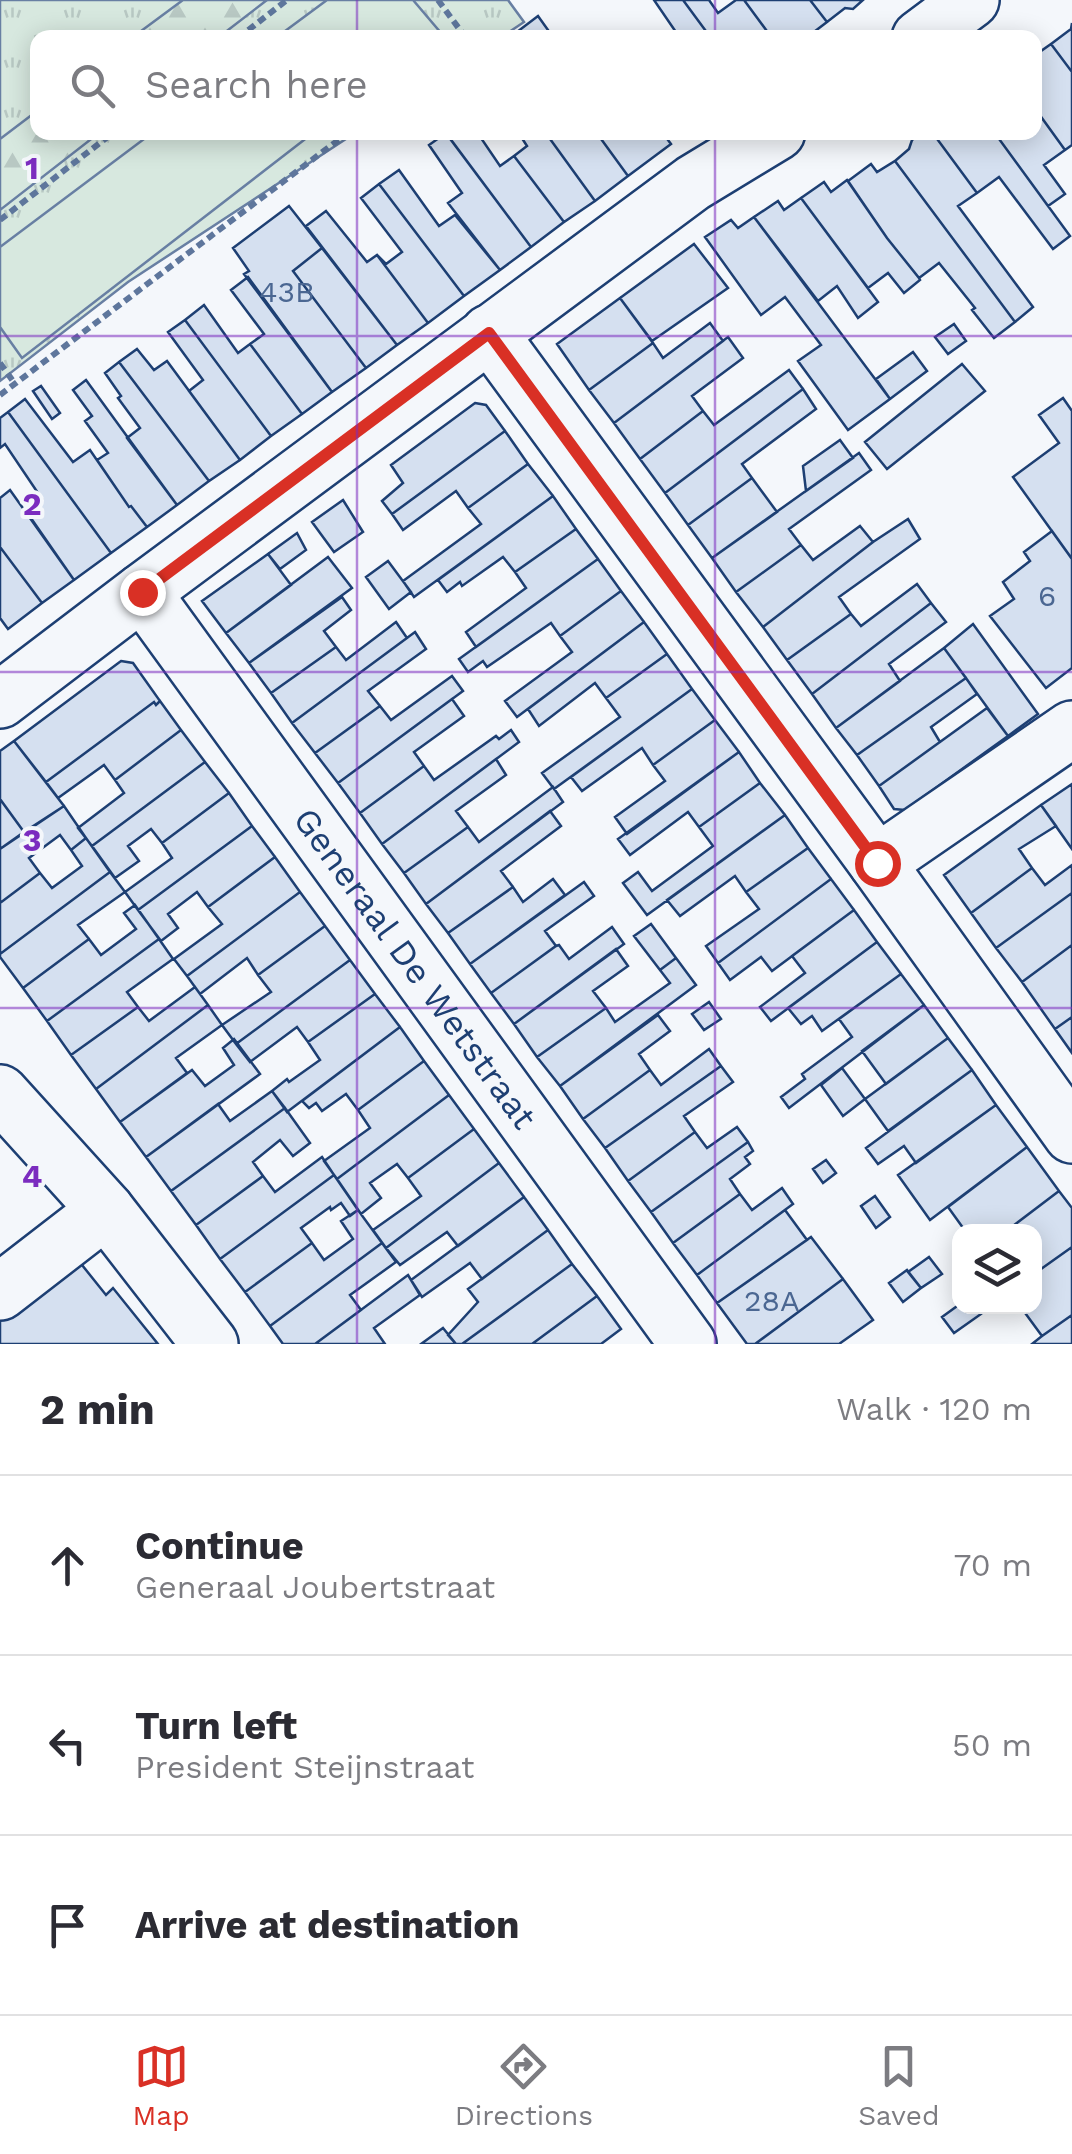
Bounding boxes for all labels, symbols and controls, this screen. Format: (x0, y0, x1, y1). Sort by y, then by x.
search box (30, 30, 1042, 140)
icon: search (65, 58, 120, 113)
text: Search here (145, 63, 368, 107)
text: 1 (25, 149, 39, 187)
house number: 43B (259, 274, 315, 309)
text: 2 (22, 485, 42, 523)
route end (120, 570, 166, 616)
house number: 6 (1038, 578, 1056, 613)
street label: Generaal De Wetstraat (285, 800, 546, 1137)
text: 3 (23, 821, 41, 859)
route start (855, 841, 901, 887)
text: 4 (22, 1157, 42, 1195)
map controls (952, 1224, 1042, 1314)
button: layers (952, 1224, 1042, 1314)
house number: 28A (744, 1283, 800, 1318)
text: 2 min (40, 1385, 155, 1434)
text: Walk · 120 m (836, 1390, 1032, 1428)
text: Continue (135, 1524, 304, 1568)
icon: ahead (40, 1538, 95, 1593)
text: 70 m (953, 1546, 1032, 1584)
text: Generaal Joubertstraat (135, 1568, 495, 1606)
text: Turn left (135, 1704, 297, 1748)
icon: left (40, 1718, 95, 1773)
text: 50 m (952, 1726, 1032, 1764)
text: President Steijnstraat (135, 1748, 474, 1786)
icon: arrive (40, 1898, 95, 1953)
text: Arrive at destination (135, 1903, 520, 1947)
tab: Map (133, 2039, 190, 2132)
tab: Directions (455, 2039, 593, 2132)
tab: Saved (858, 2039, 939, 2132)

